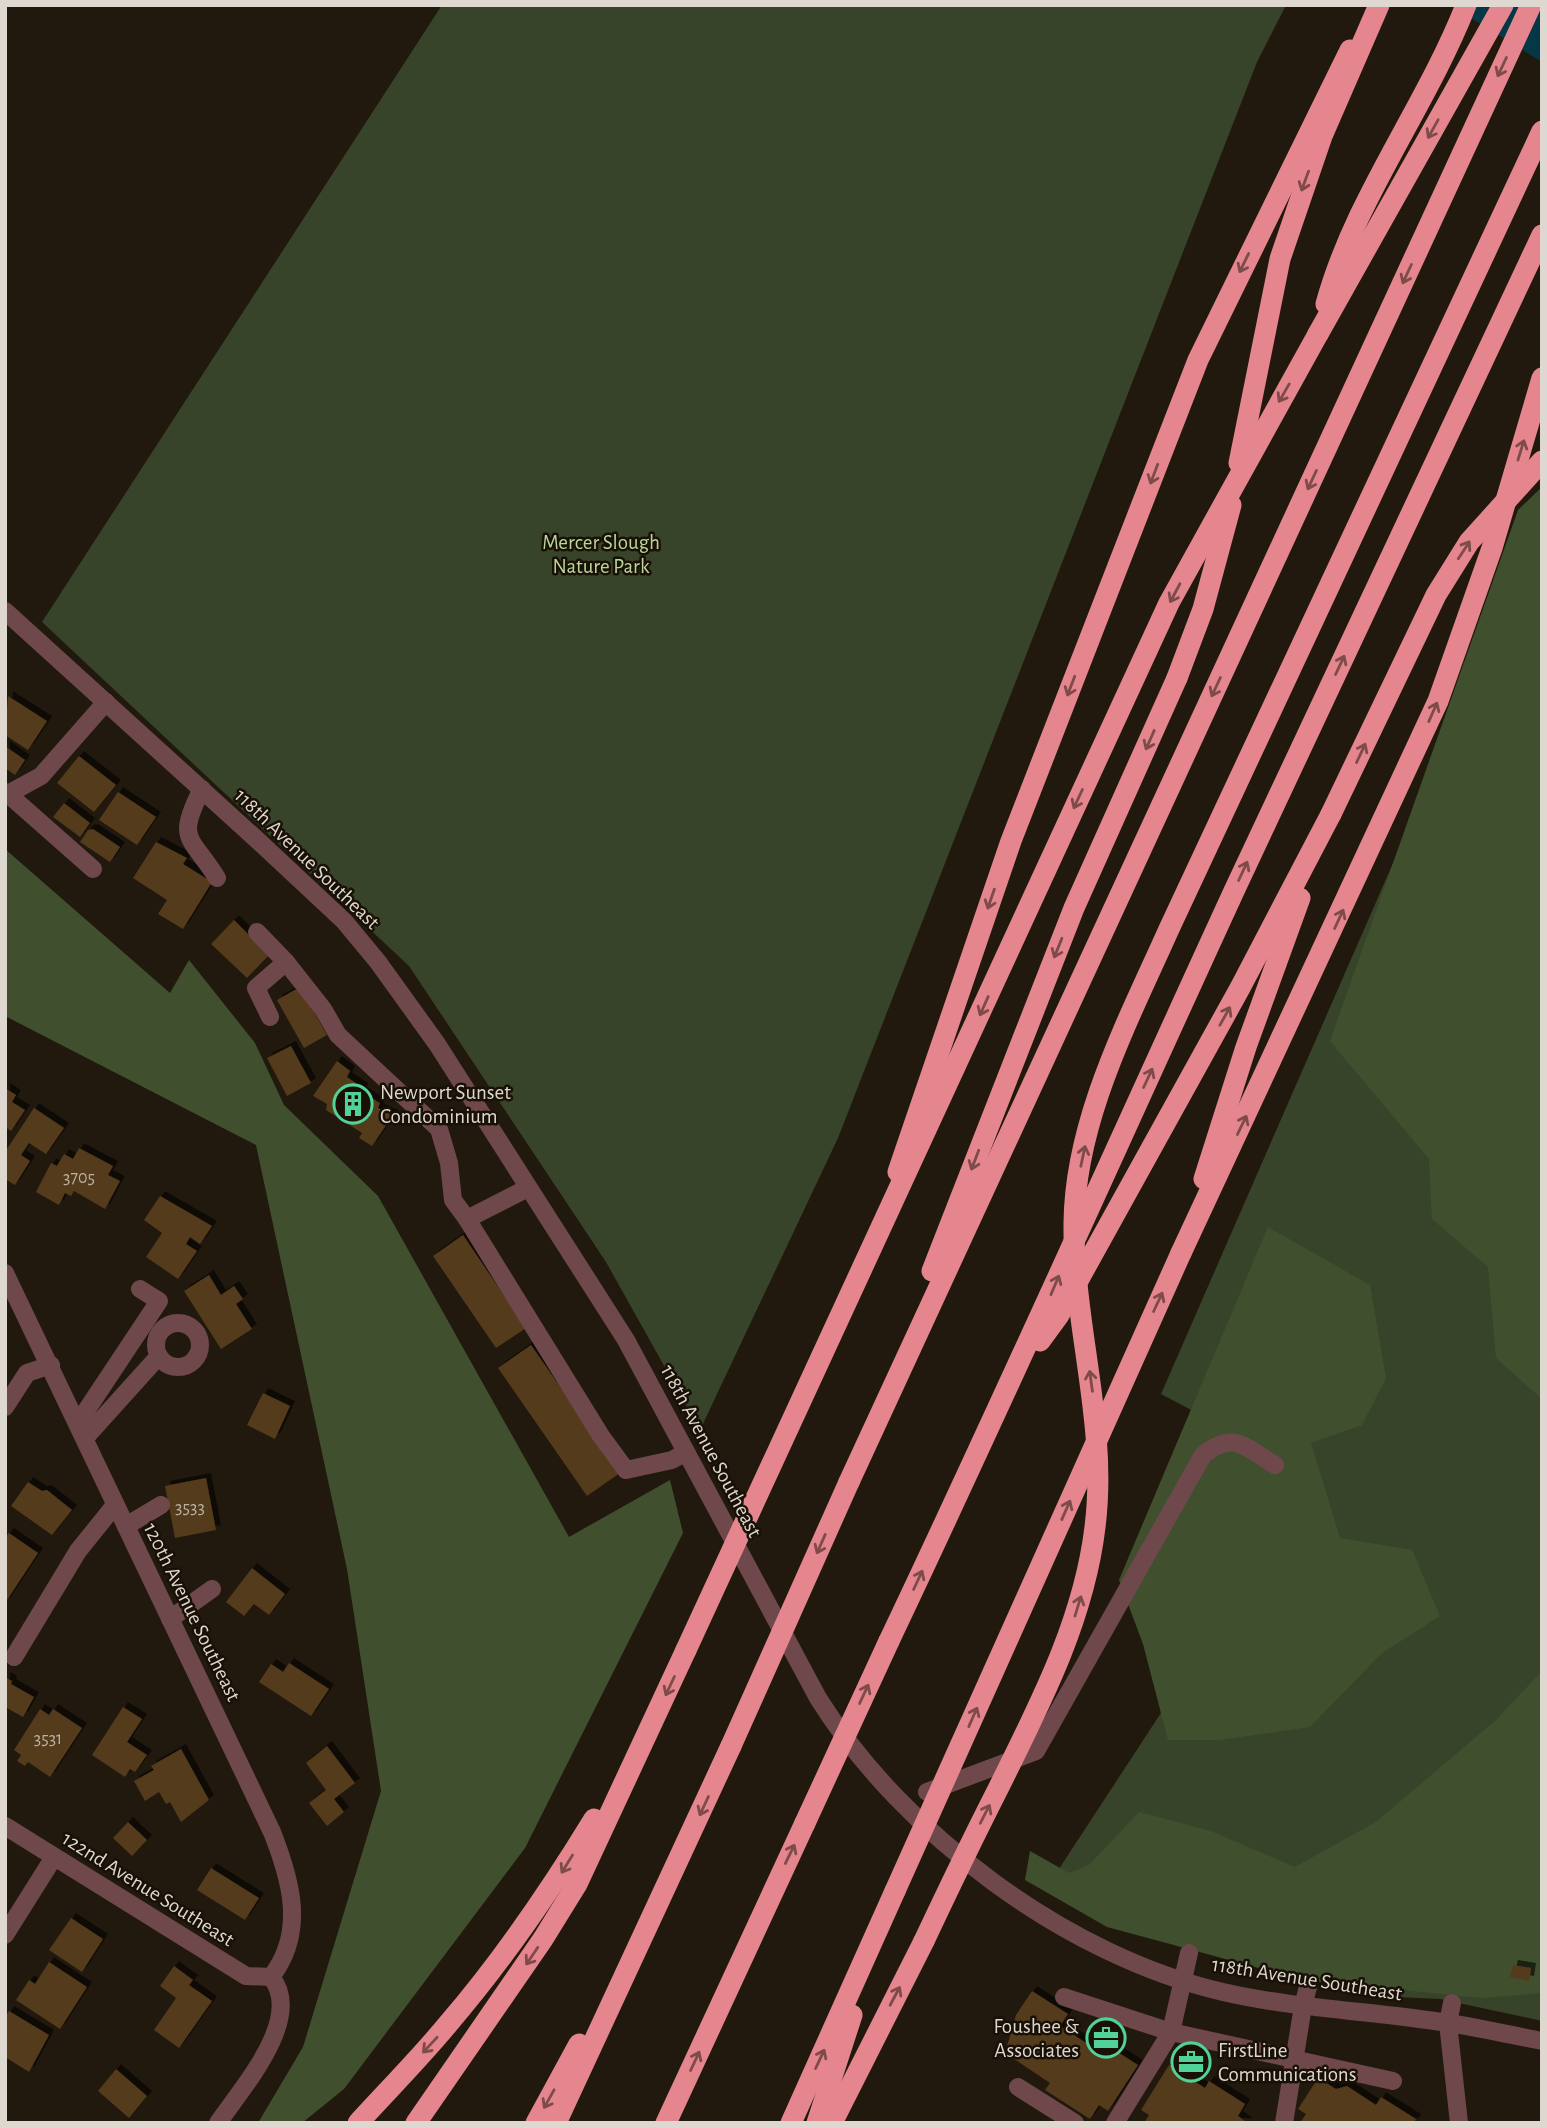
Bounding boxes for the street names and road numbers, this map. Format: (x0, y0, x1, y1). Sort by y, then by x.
street label: 118th Avenue Southeast (231, 785, 384, 933)
street label: 118th Avenue Southeast (657, 1361, 766, 1541)
street label: 120th Avenue Southeast (140, 1519, 244, 1705)
street label: 122nd Avenue Southeast (58, 1828, 238, 1951)
street label: 118th Avenue Southeast (1210, 1954, 1404, 2004)

